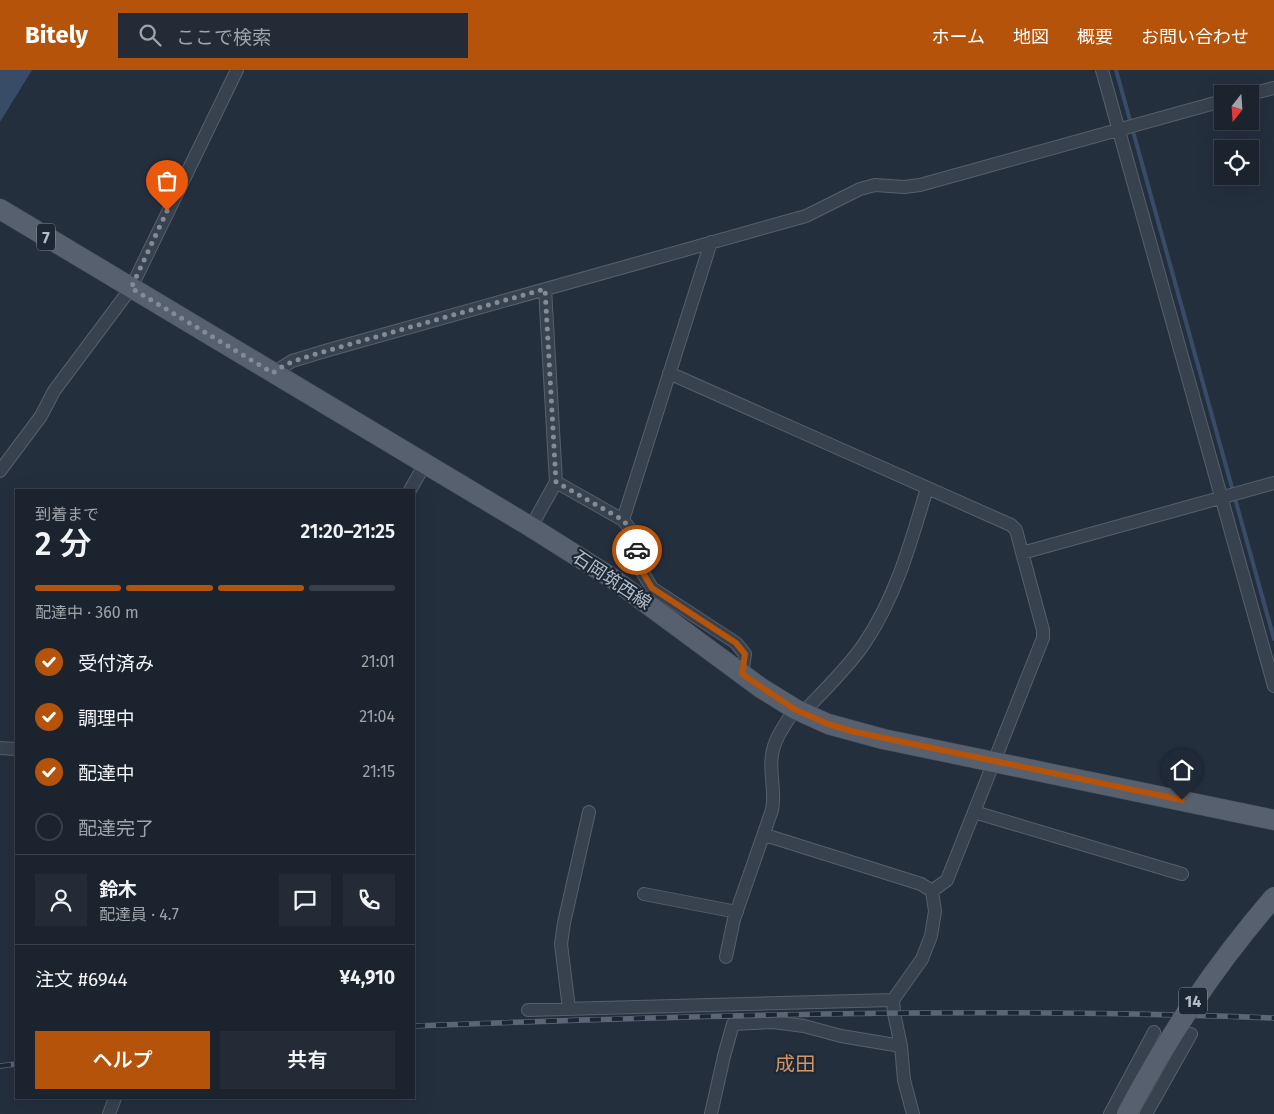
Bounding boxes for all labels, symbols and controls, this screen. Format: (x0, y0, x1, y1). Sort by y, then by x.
search box (118, 13, 468, 58)
text: Bitely (25, 21, 88, 49)
icon: search (136, 21, 164, 49)
text: ここで検索 (176, 26, 271, 49)
text: ホーム (932, 26, 985, 48)
text: 地図 (1013, 26, 1049, 48)
text: 概要 (1077, 26, 1113, 48)
text: お問い合わせ (1141, 26, 1249, 48)
north arrow (1214, 85, 1259, 130)
map controls (1214, 85, 1259, 185)
button: locate (1214, 140, 1259, 185)
pin (146, 160, 188, 211)
icon: bag (153, 167, 181, 195)
road number: 7 (37, 224, 55, 250)
text: 到着まで (35, 505, 99, 524)
text: 21:20–21:25 (301, 520, 395, 543)
text: 2 分 (35, 525, 91, 563)
courier (612, 525, 662, 575)
icon: car (623, 536, 651, 564)
street label: 石岡筑西線 (569, 546, 655, 614)
text: 配達中 · 360 m (35, 603, 139, 622)
icon: check (35, 648, 63, 676)
text: 受付済み (78, 652, 154, 675)
text: 21:01 (361, 652, 395, 671)
icon: check (35, 703, 63, 731)
text: 調理中 (78, 707, 135, 730)
text: 21:04 (359, 707, 395, 726)
pin (1161, 749, 1203, 800)
icon: home (1168, 756, 1196, 784)
icon: check (35, 758, 63, 786)
text: 配達中 (78, 762, 135, 785)
text: 21:15 (362, 762, 395, 781)
text: 配達完了 (78, 817, 154, 840)
button: person (35, 874, 87, 926)
button: chat (279, 874, 331, 926)
button: phone (343, 874, 395, 926)
text: 鈴木 (99, 878, 137, 901)
text: 配達員 · 4.7 (99, 905, 179, 924)
text: ¥4,910 (340, 966, 395, 989)
text: 注文 #6944 (35, 968, 128, 991)
road number: 14 (1179, 988, 1207, 1014)
button: ヘルプ (35, 1031, 210, 1089)
button: 共有 (220, 1031, 395, 1089)
district label: 成田 (775, 1052, 815, 1076)

